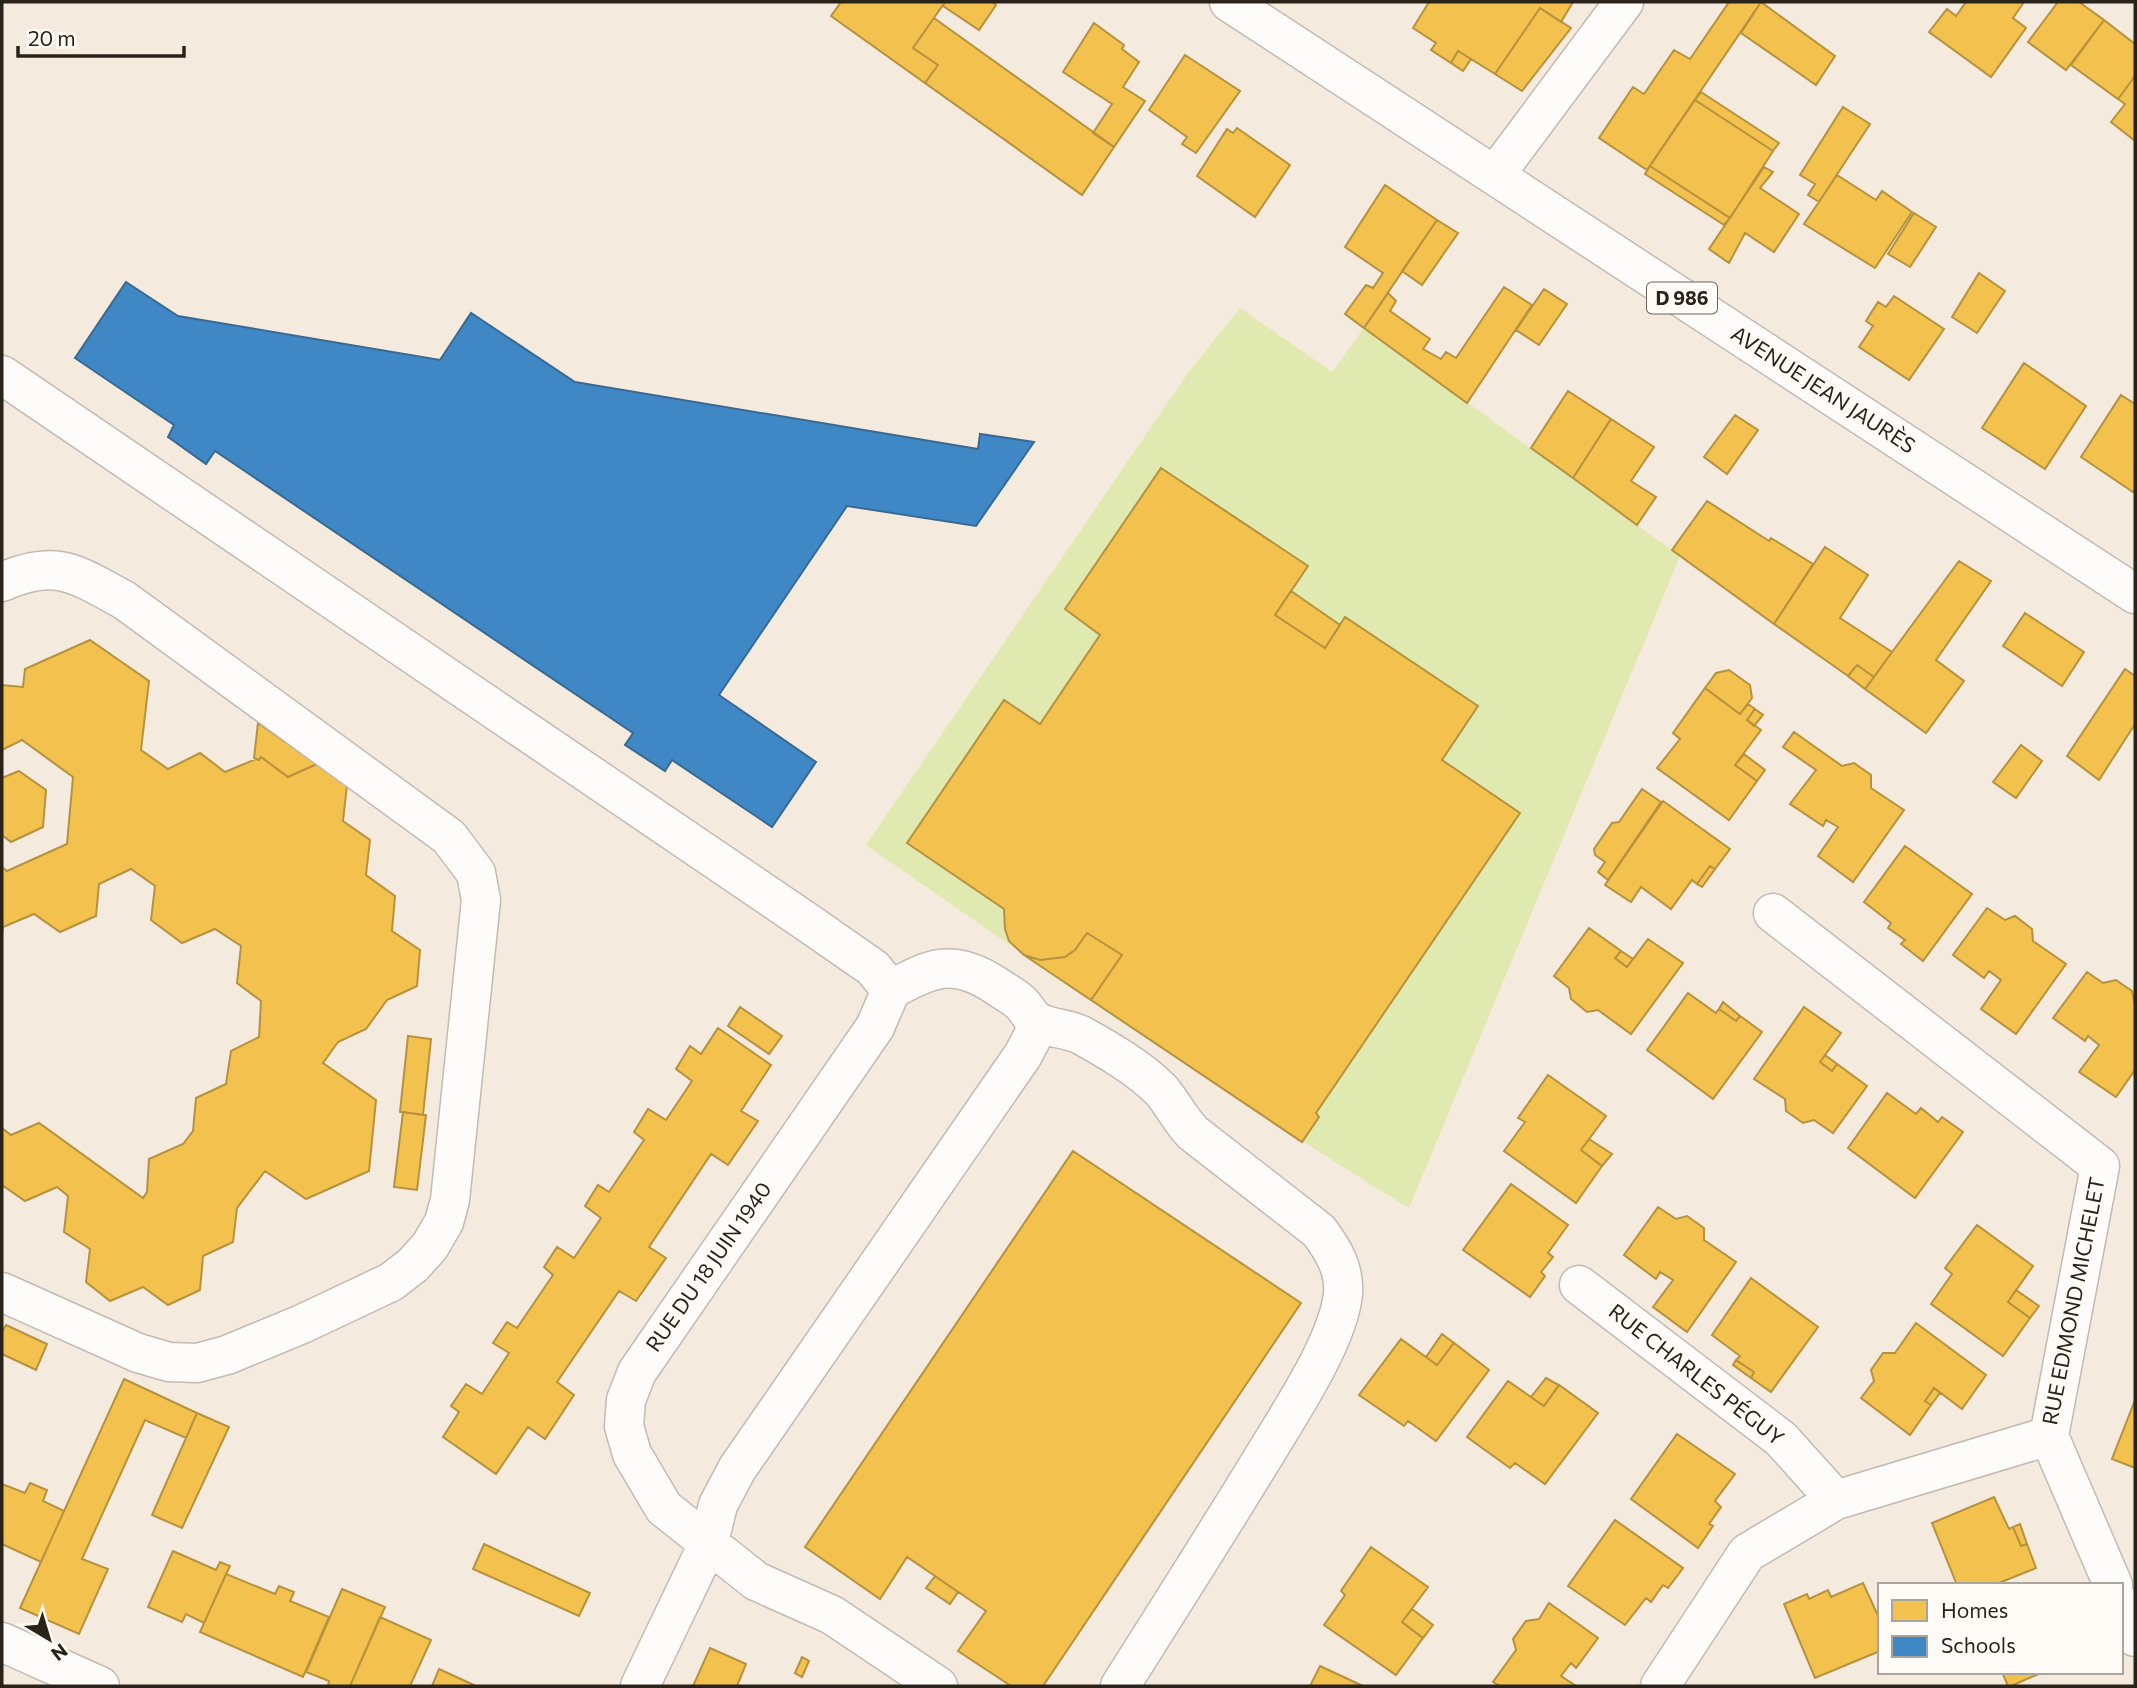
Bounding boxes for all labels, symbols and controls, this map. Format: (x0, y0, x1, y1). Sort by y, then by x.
scale bar (18, 14, 184, 58)
text: 20 m (28, 25, 76, 50)
road number: D 986 (1647, 282, 1717, 314)
street label: AVENUE JEAN JAURÈS (1727, 320, 1921, 458)
street label: RUE EDMOND MICHELET (2036, 1175, 2109, 1427)
street label: RUE DU 18 JUIN 1940 (640, 1177, 776, 1356)
street label: RUE CHARLES PÉGUY (1604, 1298, 1790, 1450)
legend (1878, 1583, 2123, 1674)
text: Homes (1941, 1597, 2008, 1622)
north arrow (14, 1604, 84, 1674)
text: Schools (1941, 1632, 2016, 1657)
text: N (47, 1639, 72, 1666)

